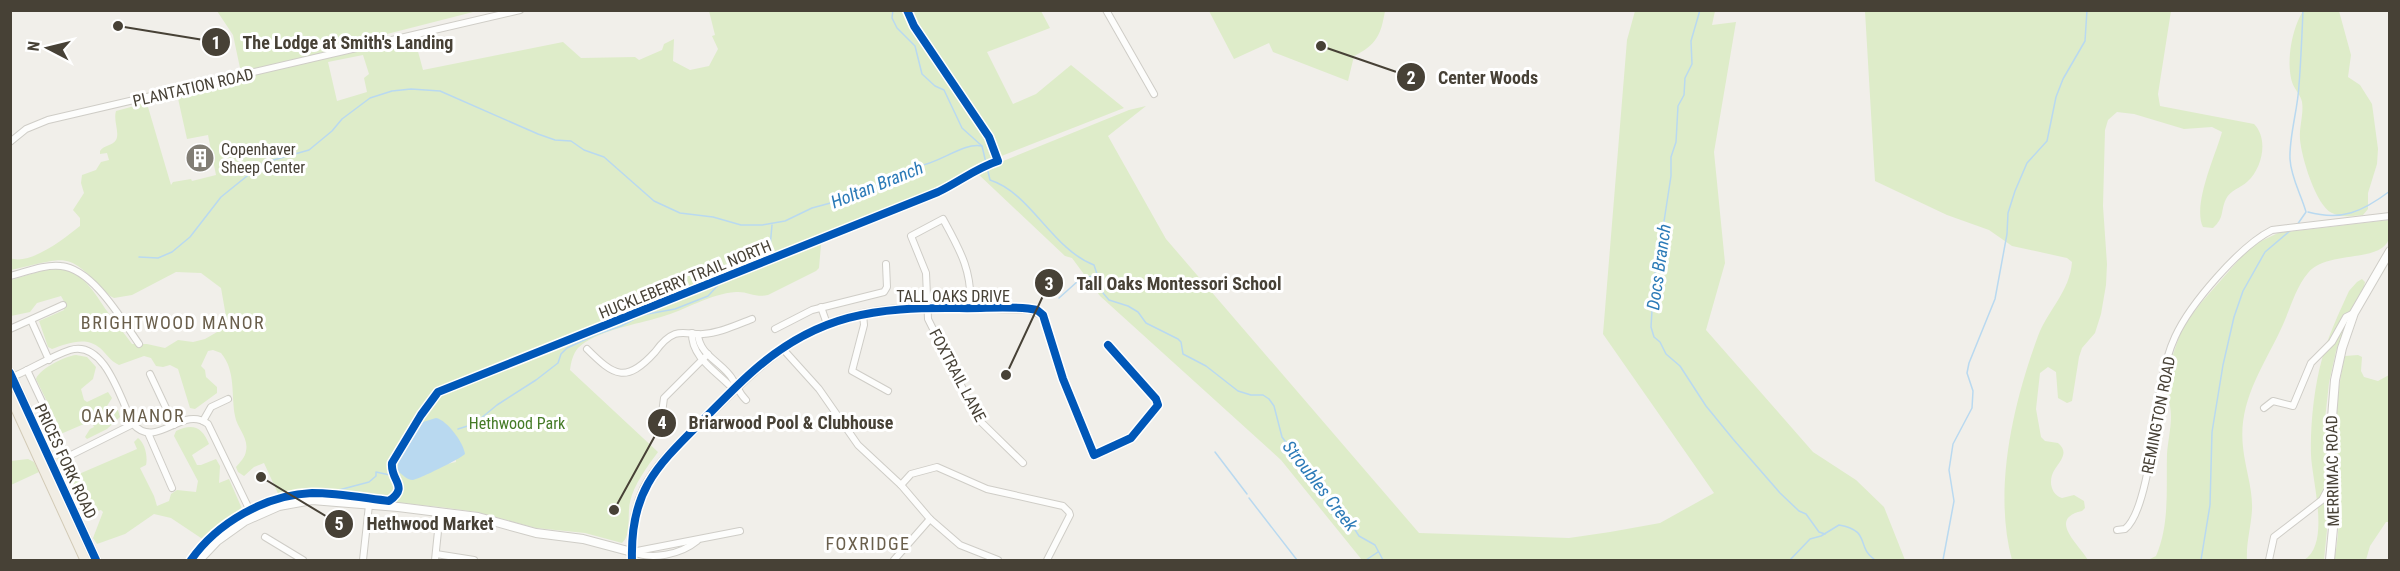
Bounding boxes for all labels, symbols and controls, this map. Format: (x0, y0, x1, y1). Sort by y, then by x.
north arrow (18, 18, 78, 78)
callout: The Lodge at Smith's Landing (201, 24, 466, 60)
text: 1 (211, 32, 221, 53)
text: The Lodge at Smith's Landing (243, 32, 453, 53)
text: N (24, 40, 44, 52)
callout: Center Woods (1396, 59, 1550, 95)
street label: PLANTATION ROAD (131, 64, 255, 111)
text: 2 (1406, 67, 1416, 88)
text: Center Woods (1438, 67, 1538, 88)
place label: Copenhaver Sheep Center (221, 140, 305, 177)
building icon: Copenhaver Sheep Center (184, 142, 216, 174)
water label: Holtan Branch (828, 157, 926, 213)
water label: Docs Branch (1642, 223, 1675, 311)
street label: HUCKLEBERRY TRAIL NORTH (596, 236, 774, 323)
callout: Tall Oaks Montessori School (1034, 265, 1293, 301)
text: 3 (1044, 273, 1054, 294)
text: Tall Oaks Montessori School (1076, 273, 1282, 294)
street label: TALL OAKS DRIVE (896, 287, 1010, 306)
district label: BRIGHTWOOD MANOR (81, 312, 265, 333)
street label: FOXTRAIL LANE (925, 326, 990, 425)
street label: REMINGTON ROAD (2138, 355, 2179, 476)
street label: PRICES FORK ROAD (31, 401, 101, 522)
district label: OAK MANOR (81, 405, 185, 426)
callout: Briarwood Pool & Clubhouse (647, 405, 906, 441)
text: 4 (657, 412, 667, 433)
text: Briarwood Pool & Clubhouse (689, 412, 894, 433)
park label: Hethwood Park (469, 414, 566, 433)
street label: MERRIMAC ROAD (2322, 415, 2343, 527)
water label: Stroubles Creek (1279, 436, 1363, 536)
callout: Hethwood Market (324, 506, 505, 542)
text: 5 (334, 513, 344, 534)
text: Hethwood Market (366, 513, 494, 534)
district label: FOXRIDGE (825, 533, 911, 554)

